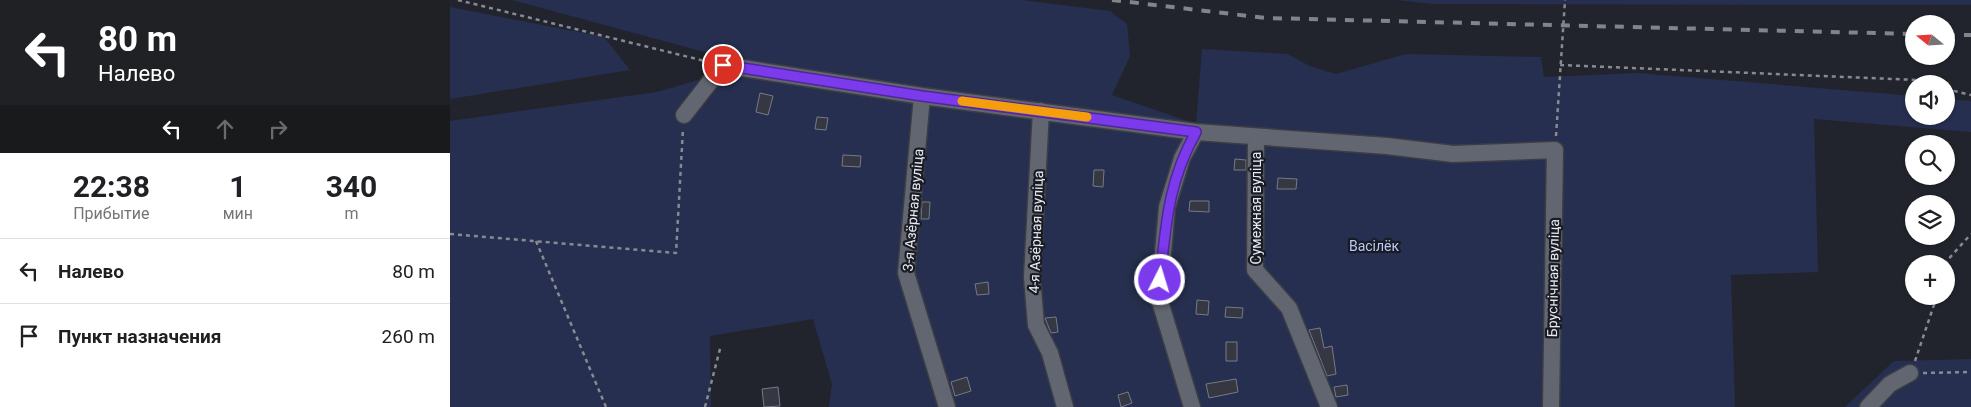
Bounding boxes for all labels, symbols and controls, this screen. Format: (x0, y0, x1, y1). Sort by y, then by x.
north arrow (1905, 15, 1955, 65)
map controls (1905, 15, 1955, 305)
text: 80 m (98, 19, 177, 60)
icon: left (15, 20, 80, 85)
pin (702, 44, 744, 86)
icon: arrive (709, 51, 737, 79)
text: Налево (98, 61, 175, 86)
button: sound (1905, 75, 1955, 125)
icon: left (158, 115, 186, 143)
icon: ahead (211, 115, 239, 143)
icon: right (264, 115, 292, 143)
button: search (1905, 135, 1955, 185)
street label: 3-я Азёрная вуліца (900, 148, 926, 272)
street label: Сумежная вуліца (1248, 152, 1264, 264)
text: 22:38 (73, 169, 150, 204)
text: 1 (229, 169, 246, 204)
text: 340 (326, 169, 377, 204)
street label: 4-я Азёрная вуліца (1026, 170, 1046, 294)
button: layers (1905, 195, 1955, 245)
text: Прибытие (73, 204, 149, 223)
text: мин (223, 204, 253, 223)
text: m (344, 204, 358, 223)
street label: Бруснічная вуліца (1544, 219, 1562, 337)
park label: Васілёк (1349, 238, 1400, 254)
position arrow (1133, 253, 1185, 305)
button: + (1905, 255, 1955, 305)
icon: left (15, 257, 43, 285)
text: Налево (58, 260, 124, 283)
text: 80 m (392, 260, 435, 283)
icon: arrive (15, 322, 43, 350)
text: Пункт назначения (58, 325, 221, 348)
text: 260 m (382, 325, 435, 348)

